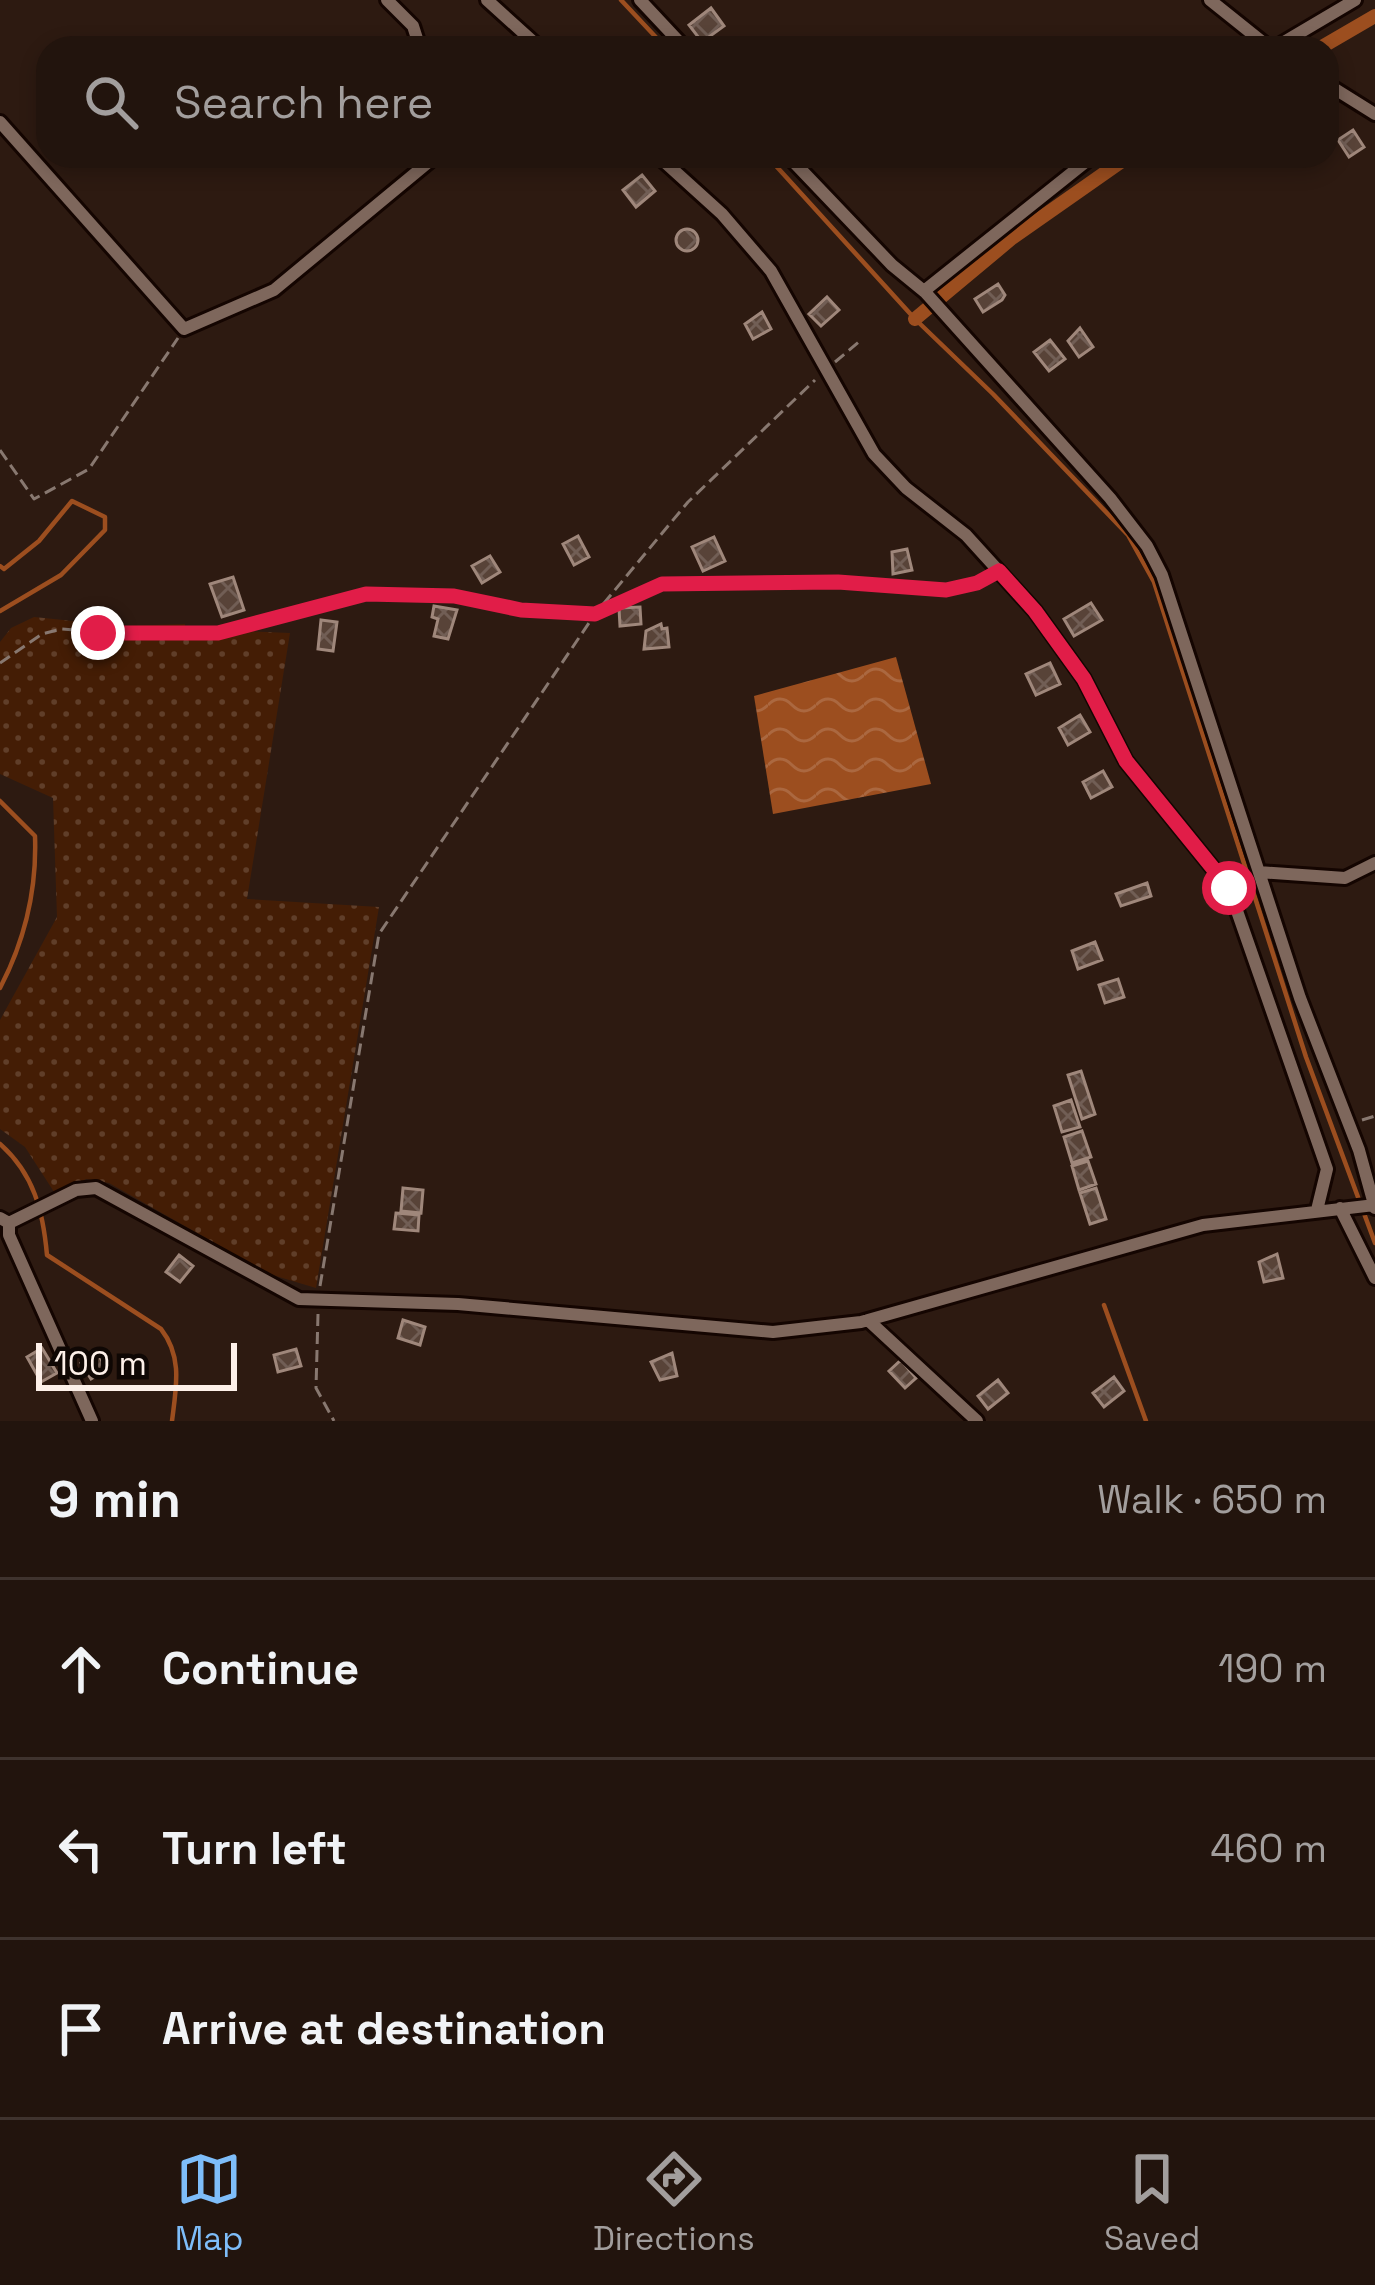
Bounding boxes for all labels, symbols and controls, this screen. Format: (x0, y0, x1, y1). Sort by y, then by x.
search box (36, 36, 1339, 168)
icon: search (78, 69, 144, 135)
text: Search here (174, 74, 433, 131)
route end (71, 606, 125, 660)
route start (1202, 861, 1256, 915)
scale bar (36, 1337, 237, 1390)
text: 100 m (54, 1343, 147, 1385)
text: 9 min (48, 1467, 181, 1532)
text: Walk · 650 m (1097, 1475, 1327, 1524)
icon: ahead (48, 1636, 114, 1702)
text: Continue (162, 1640, 359, 1697)
text: 190 m (1218, 1644, 1327, 1693)
icon: left (48, 1816, 114, 1882)
text: Turn left (162, 1820, 347, 1877)
text: 460 m (1210, 1824, 1327, 1873)
icon: arrive (48, 1996, 114, 2062)
text: Arrive at destination (162, 2000, 606, 2057)
tab: Map (175, 2146, 243, 2260)
tab: Directions (593, 2146, 755, 2260)
tab: Saved (1104, 2146, 1200, 2260)

